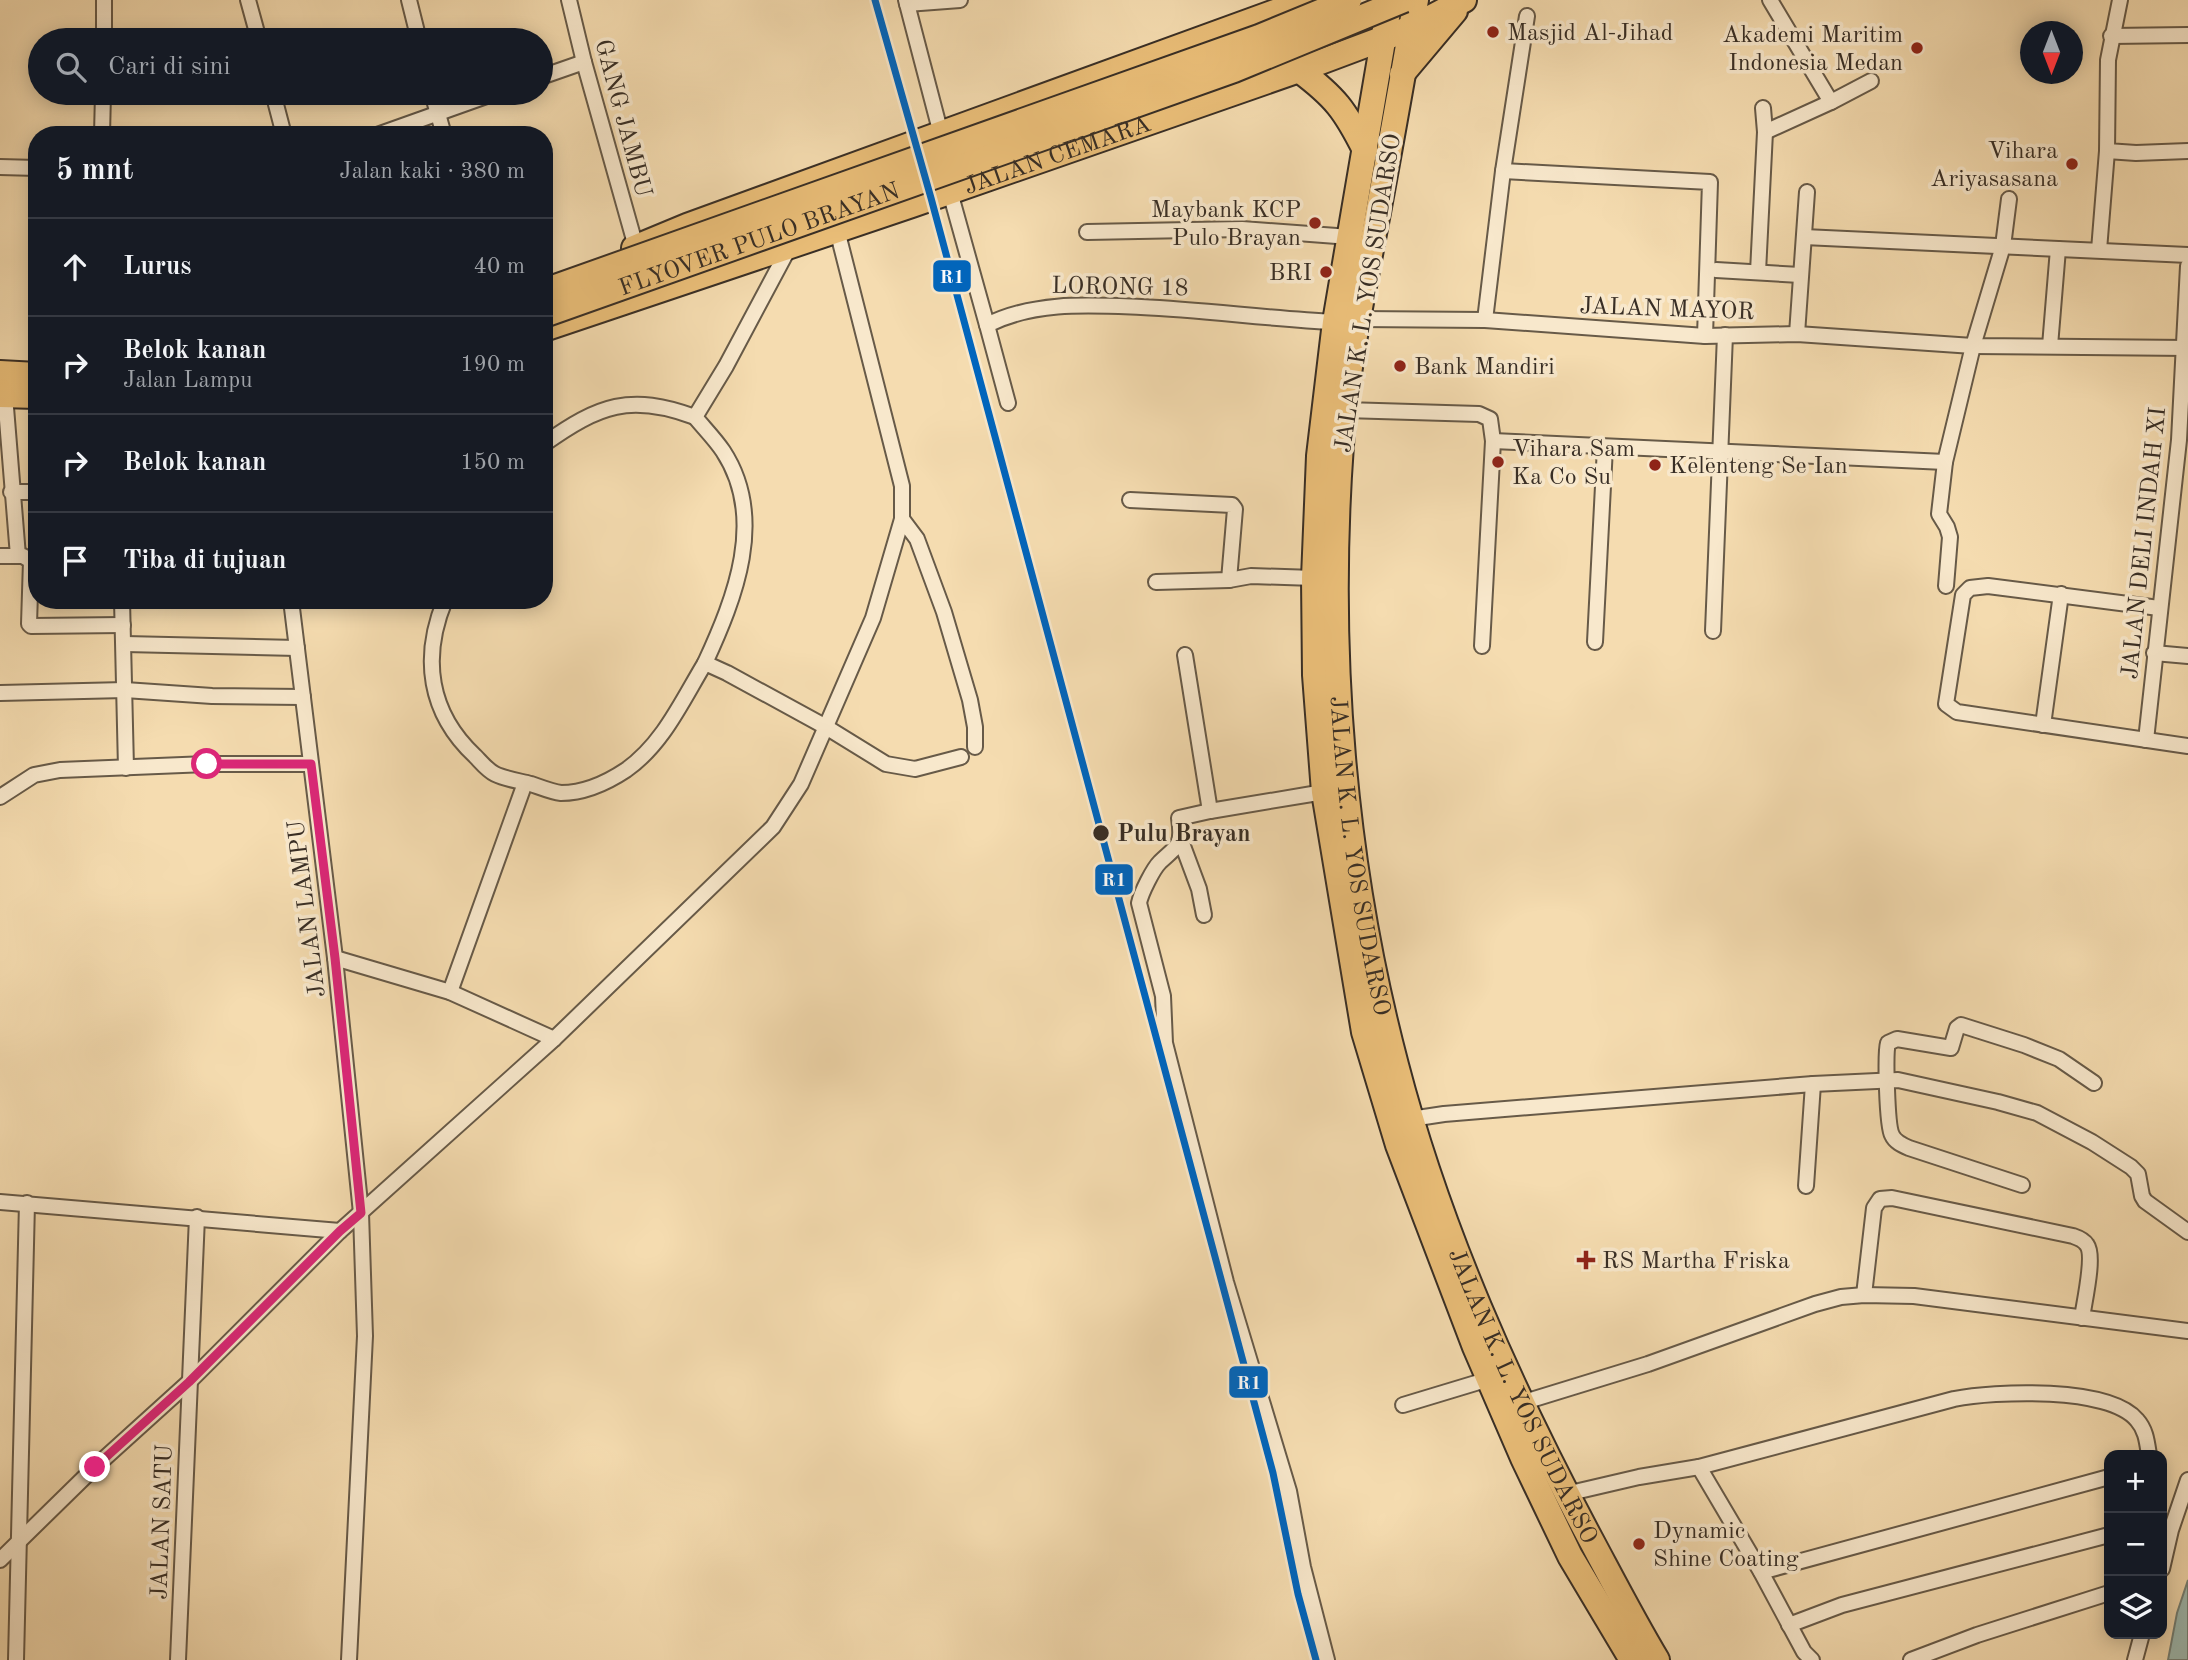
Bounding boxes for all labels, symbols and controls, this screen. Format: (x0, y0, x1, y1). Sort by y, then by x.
north arrow (2020, 21, 2083, 84)
place label: Masjid Al-Jihad (1507, 22, 1673, 46)
marker: Masjid Al-Jihad (1485, 24, 1501, 40)
place label: Akademi Maritim Indonesia Medan (1722, 24, 1903, 76)
search box (28, 28, 553, 105)
street label: GANG JAMBU (590, 37, 655, 200)
marker: Akademi Maritim Indonesia Medan (1909, 40, 1925, 56)
icon: search (52, 48, 90, 86)
text: Cari di sini (108, 54, 230, 80)
street label: JALAN CEMARA (961, 113, 1154, 200)
street label: JALAN K. L. YOS SUDARSO (1332, 132, 1406, 455)
place label: Vihara Ariyasasana (1930, 140, 2058, 192)
text: 5 mnt (56, 156, 133, 186)
marker: Vihara Ariyasasana (2064, 156, 2080, 172)
text: Jalan kaki · 380 m (339, 160, 525, 183)
street label: FLYOVER PULO BRAYAN (616, 180, 903, 301)
place label: Maybank KCP Pulo Brayan (1151, 199, 1301, 251)
marker: Maybank KCP Pulo Brayan (1307, 215, 1323, 231)
icon: ahead (56, 248, 94, 286)
text: Lurus (123, 254, 191, 280)
text: 40 m (474, 255, 525, 278)
line badge: R1 (932, 259, 972, 293)
place label: BRI (1269, 262, 1312, 286)
marker: BRI (1318, 264, 1334, 280)
text: R1 (940, 269, 964, 288)
street label: LORONG 18 (1051, 275, 1189, 301)
street label: JALAN MAYOR (1579, 295, 1755, 325)
text: Belok kanan (123, 338, 267, 364)
icon: right (56, 346, 94, 384)
text: 190 m (460, 353, 525, 376)
place label: Bank Mandiri (1414, 356, 1555, 380)
marker: Bank Mandiri (1392, 358, 1408, 374)
text: Jalan Lampu (123, 369, 252, 392)
street label: JALAN DELI INDAH XI (2119, 406, 2171, 680)
place label: Vihara Sam Ka Co Su (1512, 438, 1635, 490)
icon: right (56, 444, 94, 482)
text: Belok kanan (123, 450, 267, 476)
text: 150 m (460, 451, 525, 474)
marker: Vihara Sam Ka Co Su (1490, 454, 1506, 470)
place label: Kelenteng Se Ian (1669, 455, 1848, 479)
marker: Kelenteng Se Ian (1647, 457, 1663, 473)
icon: arrive (56, 542, 94, 580)
text: Tiba di tujuan (123, 548, 287, 574)
street label: JALAN K. L. YOS SUDARSO (1325, 695, 1393, 1018)
route start (191, 748, 222, 779)
street label: JALAN LAMPU (285, 818, 331, 999)
marker: Pulu Brayan (1091, 823, 1111, 843)
place label: Pulu Brayan (1117, 823, 1251, 847)
line badge: R1 (1094, 863, 1134, 896)
text: R1 (1102, 872, 1126, 891)
street label: JALAN K. L. YOS SUDARSO (1443, 1246, 1601, 1548)
marker: RS Martha Friska (1576, 1250, 1596, 1270)
place label: RS Martha Friska (1602, 1250, 1790, 1274)
line badge: R1 (1228, 1365, 1269, 1399)
text: R1 (1237, 1375, 1261, 1394)
street label: JALAN SATU (148, 1444, 178, 1600)
map controls (2104, 1450, 2167, 1639)
button: + (2104, 1450, 2167, 1513)
route end (79, 1451, 110, 1482)
button: − (2104, 1513, 2167, 1576)
place label: Dynamic Shine Coating (1653, 1520, 1799, 1572)
marker: Dynamic Shine Coating (1631, 1536, 1647, 1552)
button: layers (2104, 1576, 2167, 1639)

